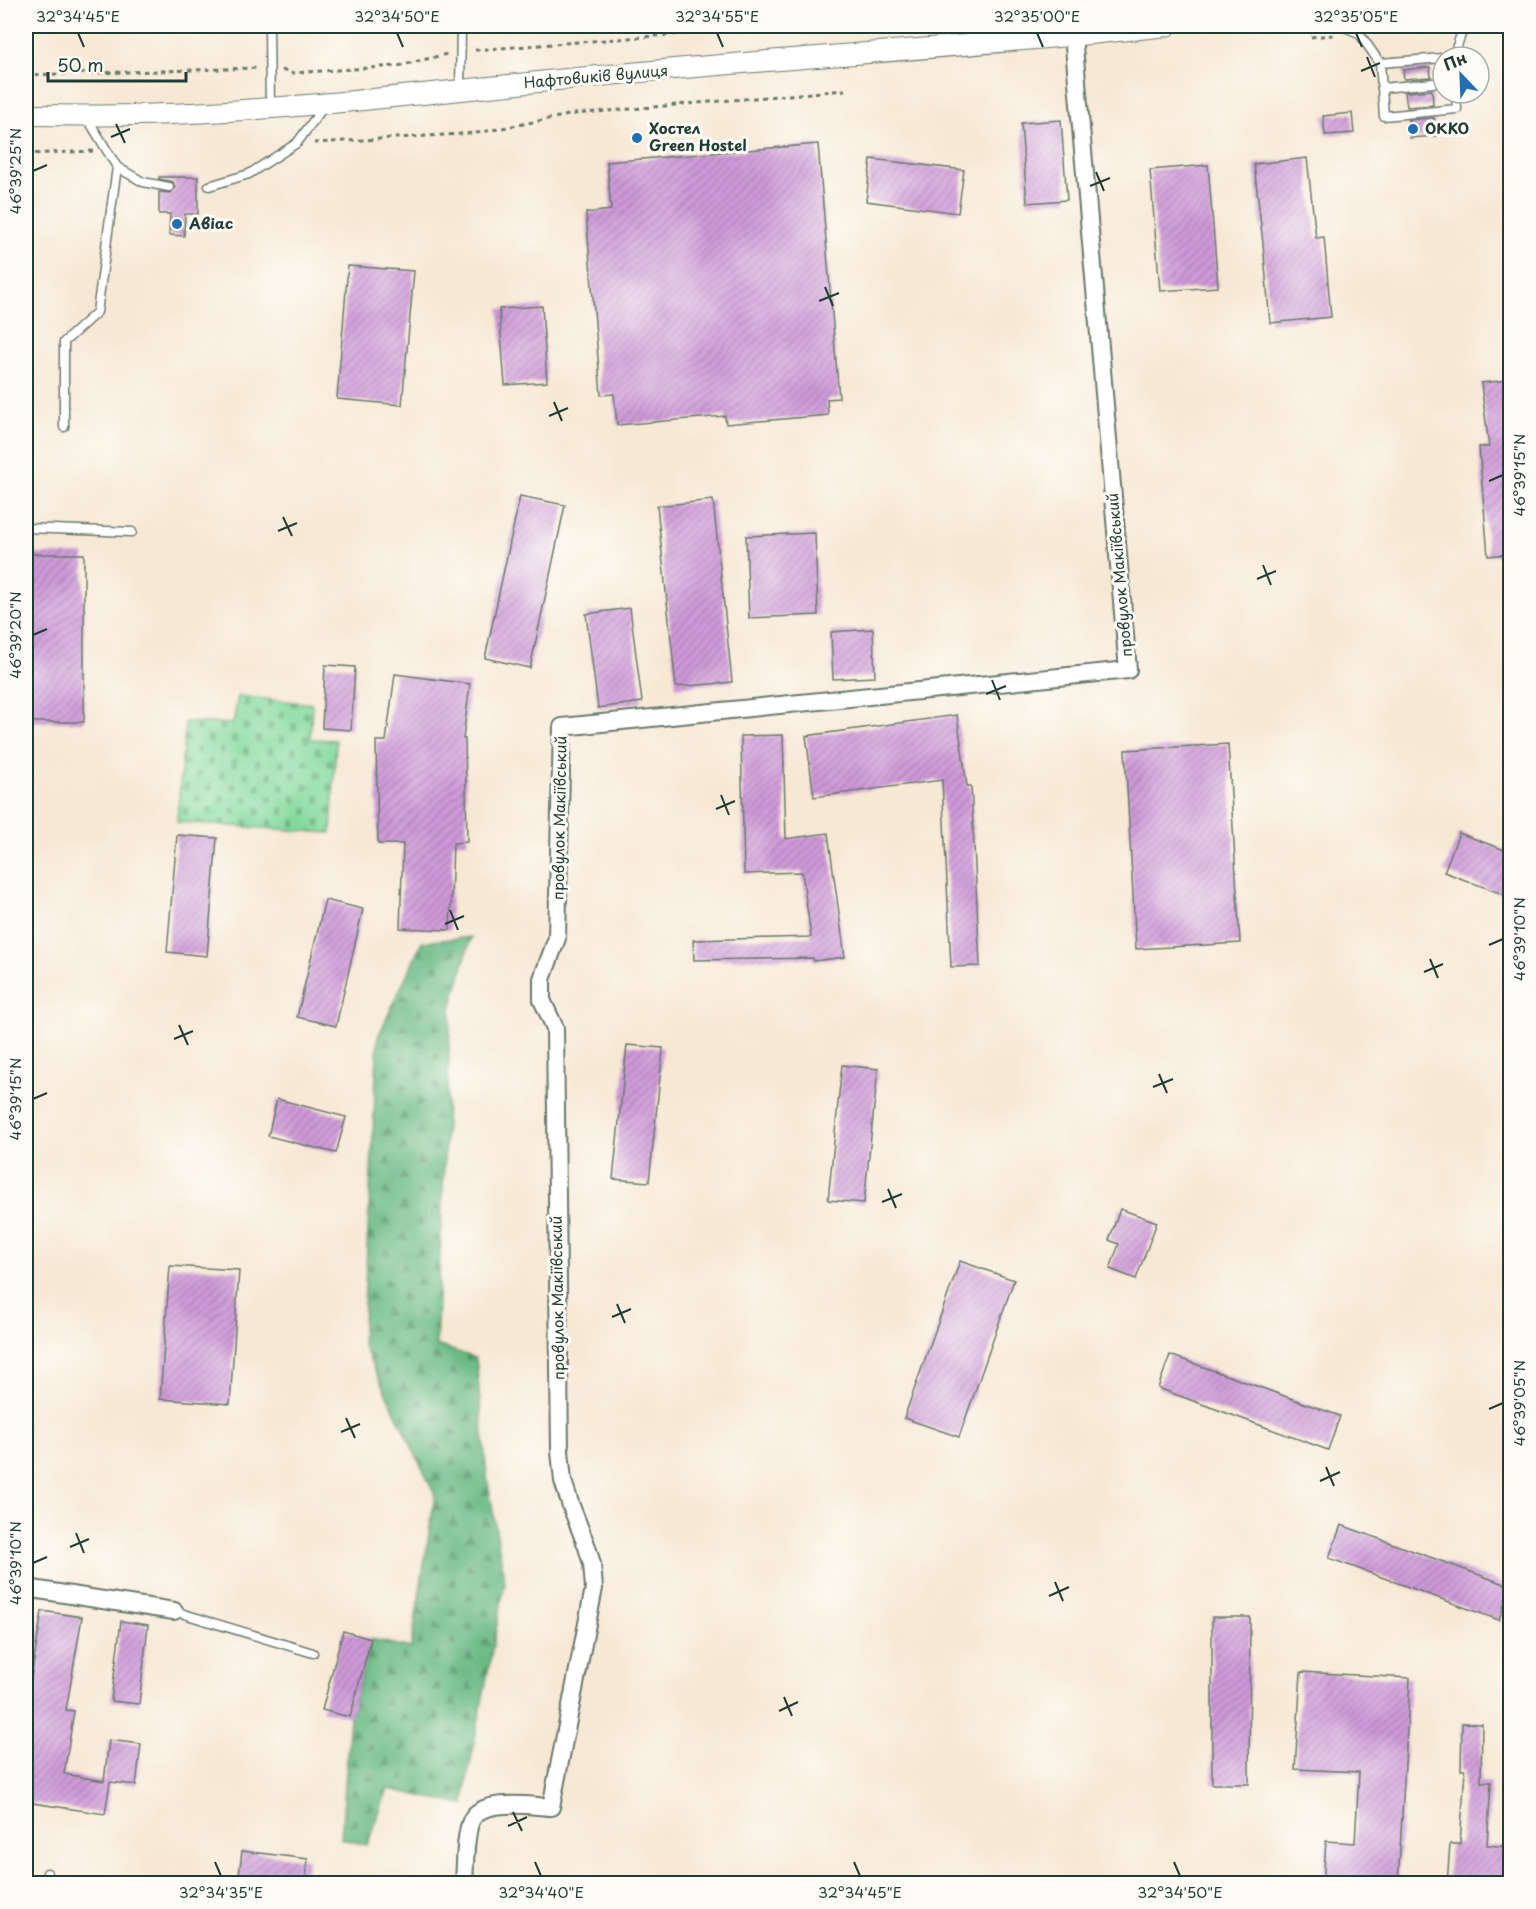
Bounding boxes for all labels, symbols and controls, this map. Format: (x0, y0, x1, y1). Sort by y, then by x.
text: 32°34'45"E (36, 4, 120, 27)
text: 32°34'50"E (354, 4, 440, 27)
text: 32°34'55"E (675, 4, 759, 27)
text: 32°35'00"E (994, 4, 1080, 27)
text: 32°35'05"E (1314, 4, 1398, 27)
scale bar (48, 45, 186, 83)
north arrow (1431, 45, 1491, 105)
text: Пн (1439, 45, 1470, 76)
text: 50 m (57, 51, 104, 78)
street label: Нафтовиків вулиця (523, 58, 669, 93)
place label: Хостел Green Hostel (649, 116, 747, 156)
place label: ОККО (1425, 116, 1470, 139)
marker: ОККО (1406, 122, 1420, 136)
text: 46°39'25"N (3, 128, 26, 214)
marker: Хостел Green Hostel (630, 131, 644, 145)
place label: Авіас (188, 211, 233, 234)
marker: Авіас (170, 217, 184, 231)
text: 46°39'15"N (1507, 434, 1530, 516)
street label: провулок Макіївський (1100, 492, 1137, 658)
text: 46°39'20"N (3, 591, 26, 679)
street label: провулок Макіївський (546, 736, 571, 900)
text: 46°39'10"N (1507, 897, 1530, 981)
text: 46°39'15"N (3, 1058, 26, 1140)
street label: провулок Макіївський (544, 1216, 569, 1380)
text: 46°39'05"N (1507, 1360, 1530, 1446)
text: 46°39'10"N (3, 1521, 26, 1605)
text: 32°34'35"E (179, 1880, 263, 1903)
text: 32°34'40"E (498, 1880, 584, 1903)
text: 32°34'45"E (818, 1880, 902, 1903)
text: 32°34'50"E (1137, 1880, 1223, 1903)

